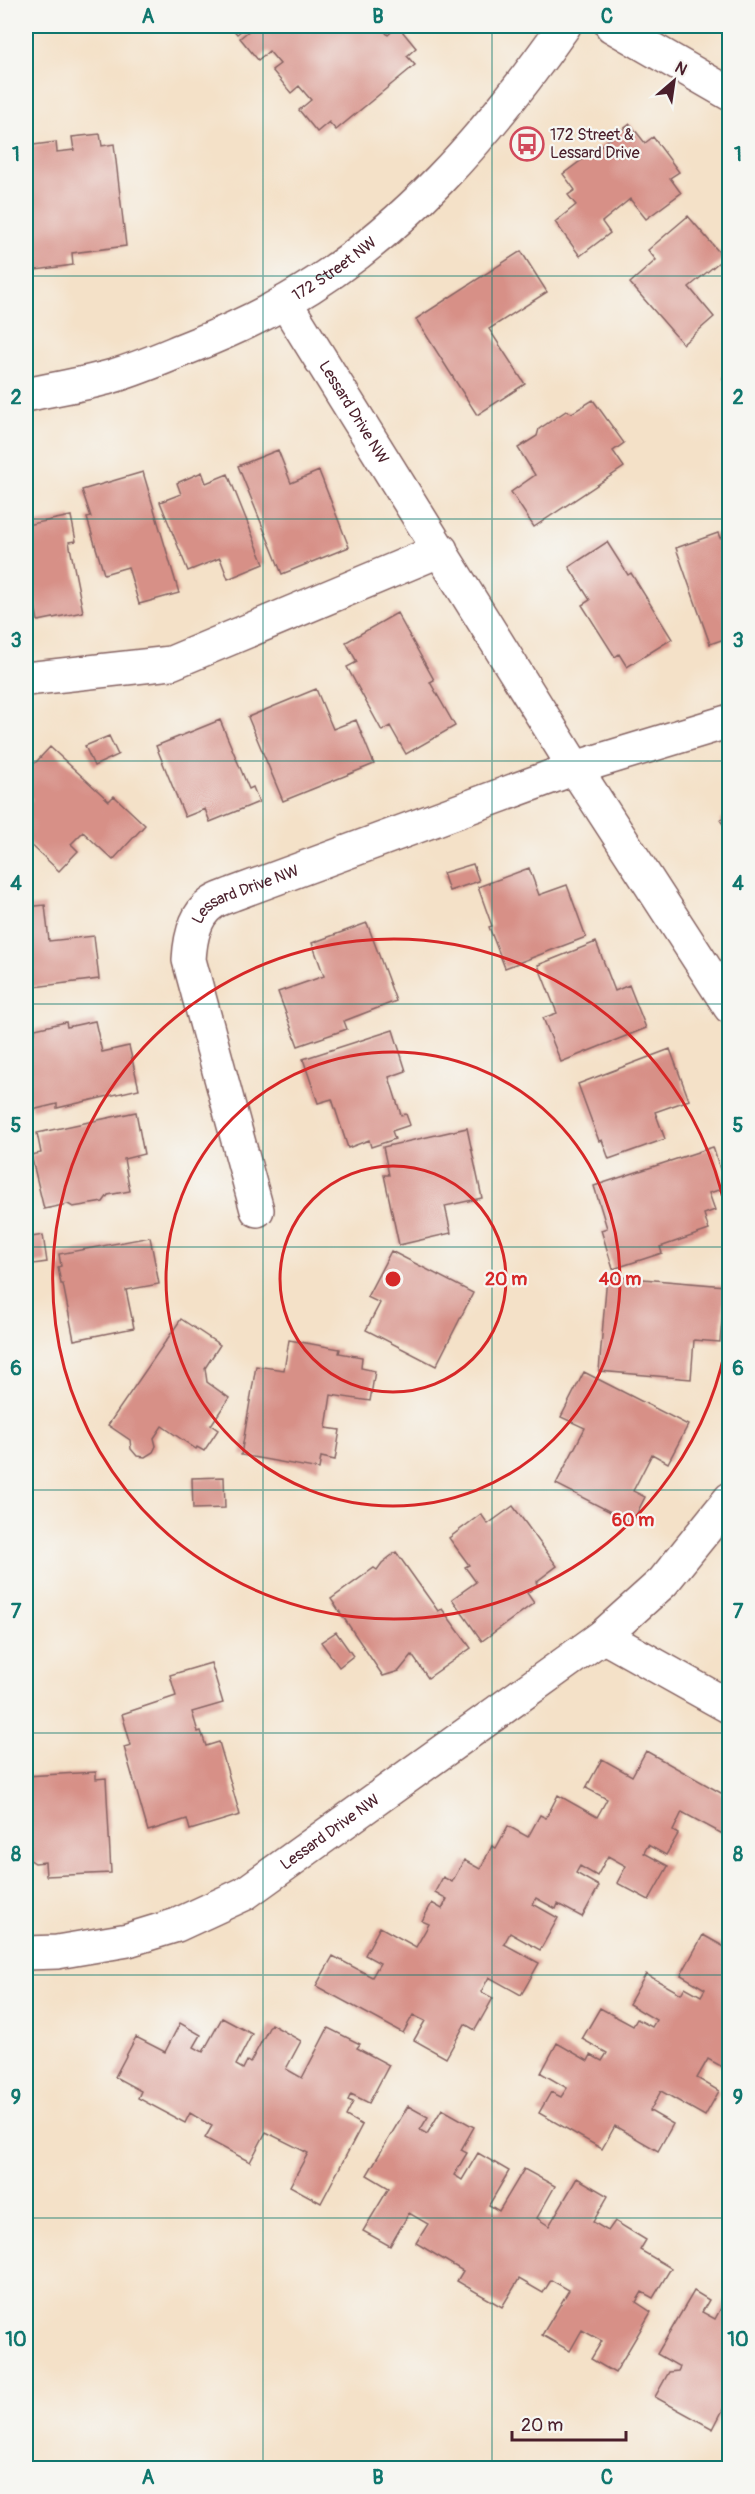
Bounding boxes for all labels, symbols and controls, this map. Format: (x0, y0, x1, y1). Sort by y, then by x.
text: A (142, 4, 155, 29)
text: B (372, 4, 384, 29)
text: C (601, 4, 613, 29)
north arrow (644, 51, 704, 111)
text: N (671, 57, 691, 80)
place label: 172 Street & Lessard Drive (550, 125, 640, 163)
bus stop icon: 172 Street & Lessard Drive (509, 126, 545, 162)
text: 1 (12, 142, 20, 167)
text: 1 (734, 142, 742, 167)
street label: 172 Street NW (289, 232, 381, 305)
street label: Lessard Drive NW (314, 357, 393, 468)
text: 2 (10, 385, 22, 410)
text: 2 (732, 385, 744, 410)
text: 3 (10, 628, 22, 653)
text: 3 (732, 628, 744, 653)
street label: Lessard Drive NW (187, 861, 301, 927)
text: 4 (10, 871, 22, 896)
text: 4 (732, 871, 744, 896)
text: 5 (11, 1113, 22, 1138)
text: 5 (733, 1113, 744, 1138)
text: 20 m (485, 1268, 527, 1291)
text: 40 m (599, 1268, 641, 1291)
centre of rings (383, 1269, 403, 1289)
text: 6 (10, 1356, 22, 1381)
text: 6 (732, 1356, 744, 1381)
text: 60 m (612, 1509, 654, 1532)
text: 7 (11, 1599, 22, 1624)
text: 7 (733, 1599, 744, 1624)
street label: Lessard Drive NW (276, 1790, 384, 1875)
text: 8 (11, 1842, 21, 1867)
text: 8 (733, 1842, 743, 1867)
text: 9 (11, 2085, 21, 2110)
text: 9 (733, 2085, 743, 2110)
text: 10 (5, 2327, 27, 2352)
text: 10 (727, 2327, 749, 2352)
scale bar (512, 2404, 626, 2442)
text: 20 m (521, 2414, 563, 2437)
text: A (142, 2465, 155, 2490)
text: B (372, 2465, 384, 2490)
text: C (601, 2465, 613, 2490)

